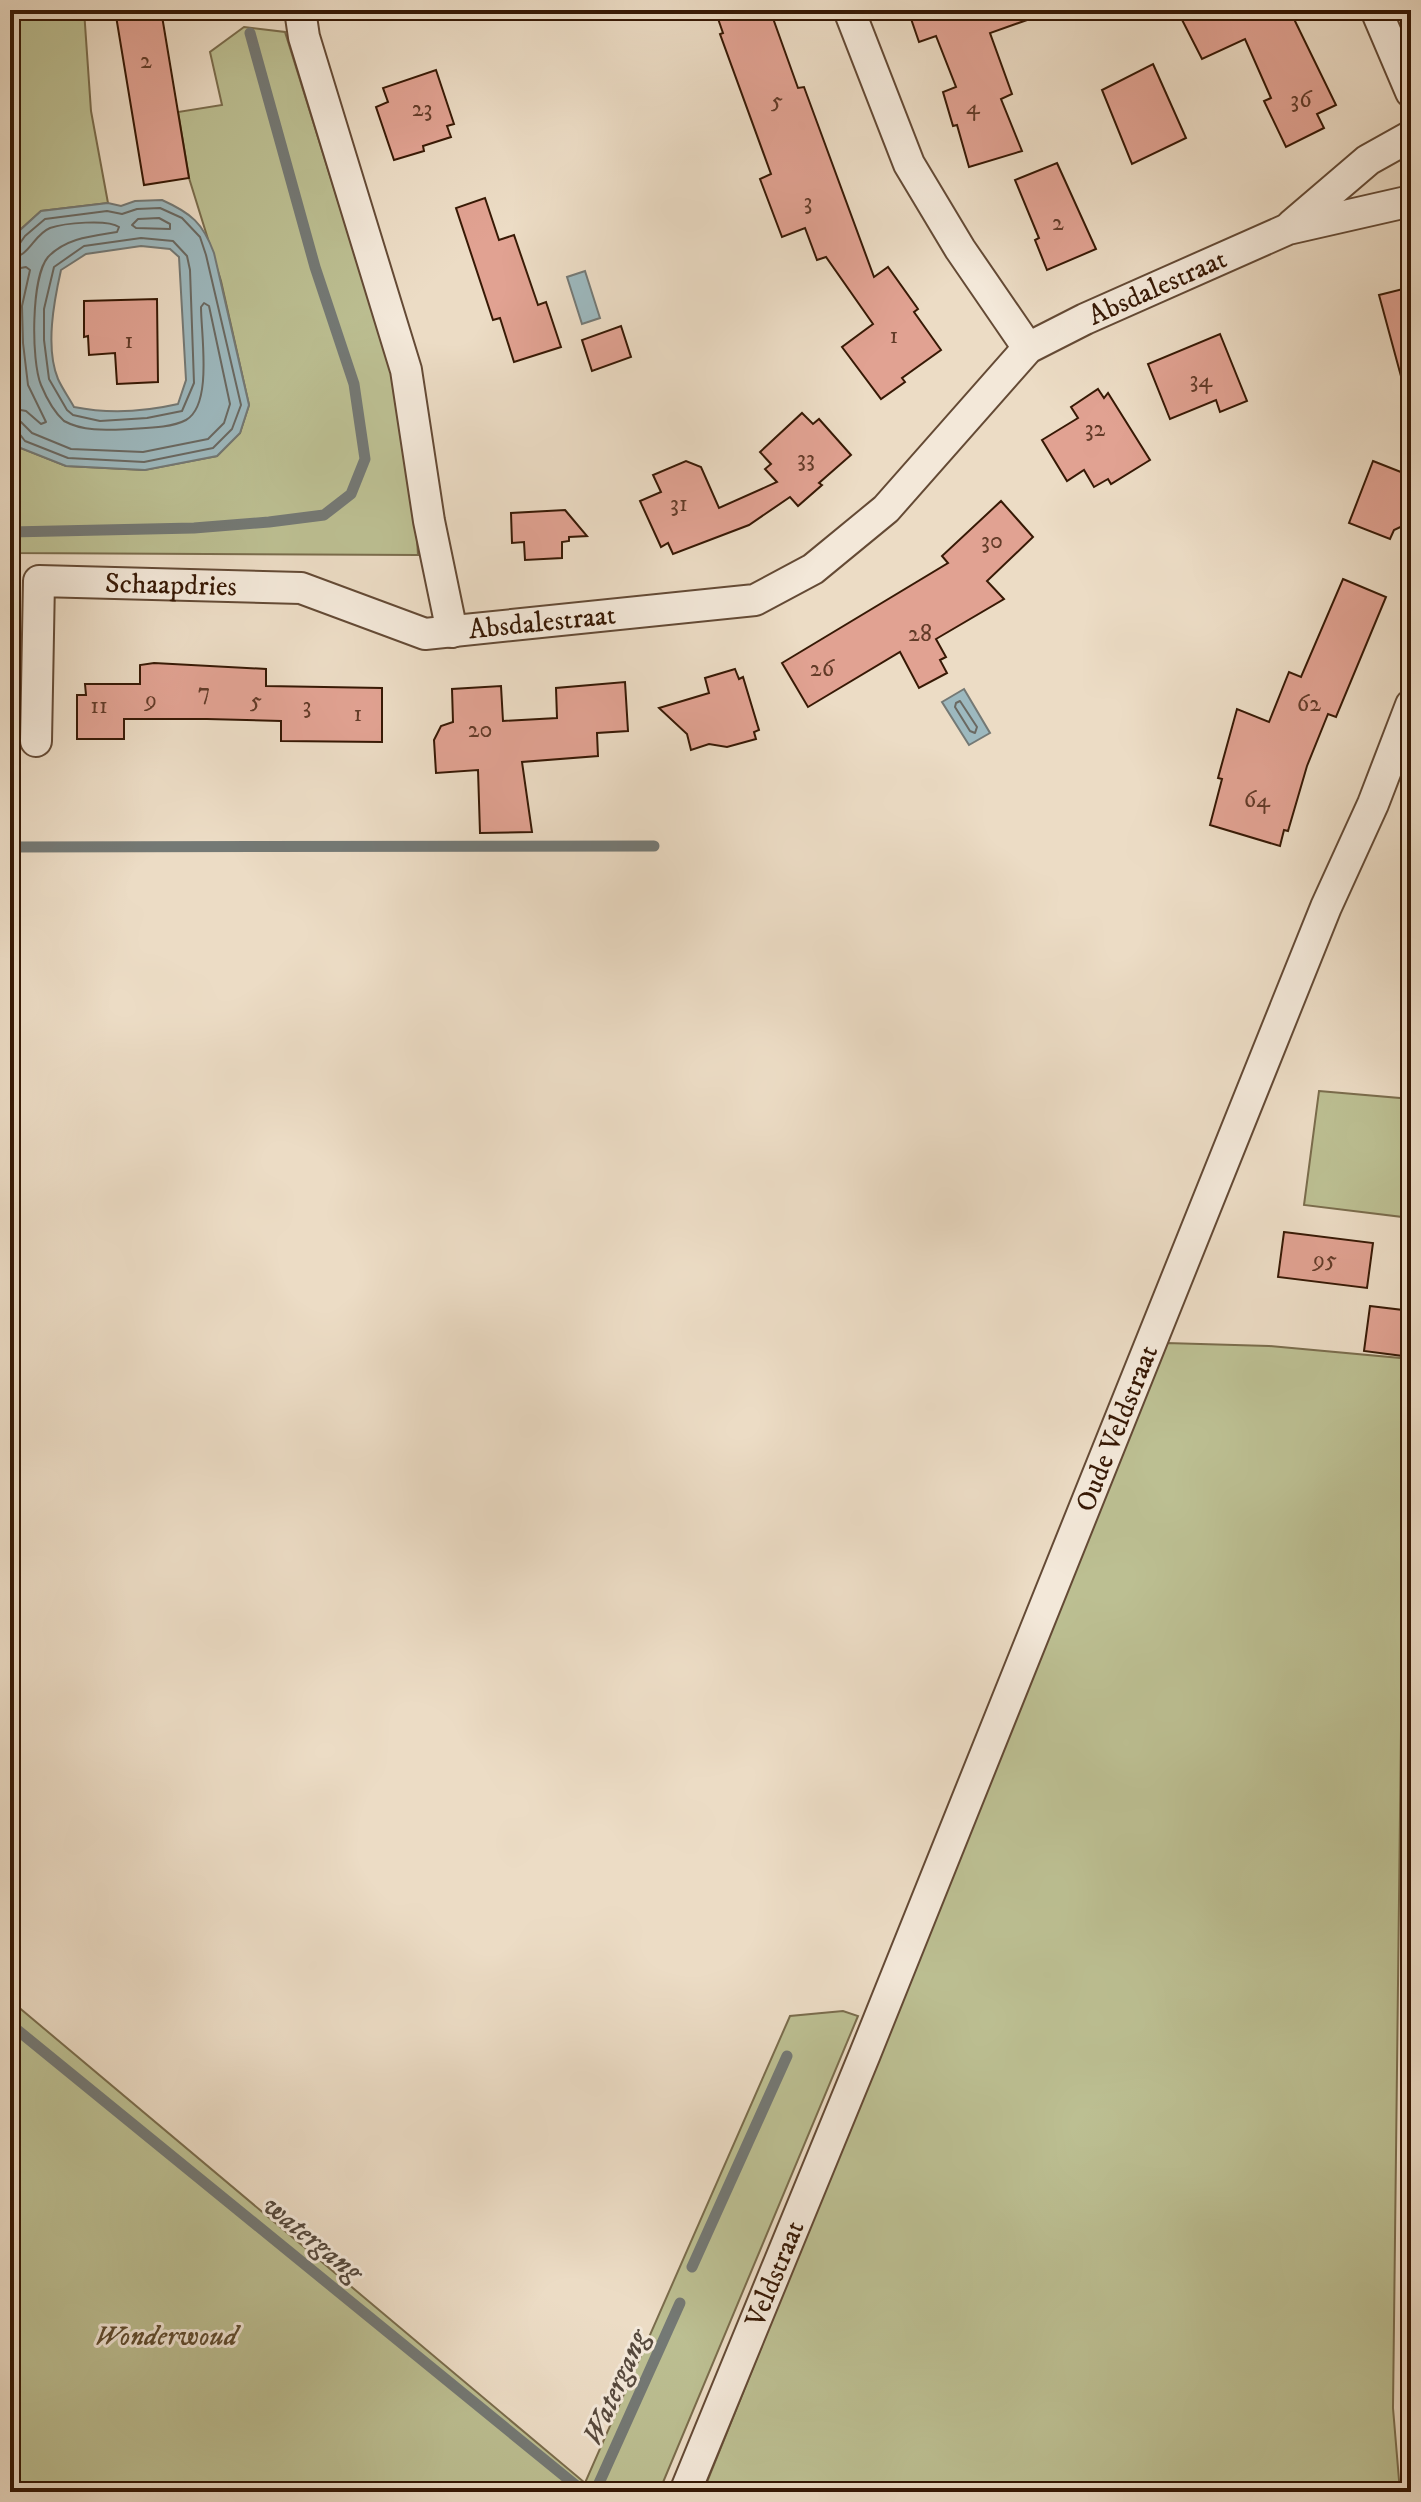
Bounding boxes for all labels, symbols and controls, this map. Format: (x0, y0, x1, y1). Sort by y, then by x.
house number: 2 (140, 46, 152, 76)
house number: 36 (1290, 85, 1313, 115)
house number: 5 (771, 86, 783, 116)
house number: 4 (966, 92, 981, 122)
house number: 23 (412, 94, 432, 124)
house number: 3 (804, 187, 812, 217)
house number: 2 (1052, 208, 1064, 238)
street label: Absdalestraat (1083, 241, 1232, 333)
house number: 1 (890, 321, 898, 351)
house number: 1 (125, 326, 133, 356)
house number: 34 (1190, 365, 1214, 395)
house number: 32 (1085, 414, 1106, 444)
house number: 33 (797, 444, 815, 474)
house number: 31 (670, 489, 688, 519)
house number: 30 (981, 526, 1003, 556)
street label: Schaapdries (105, 565, 237, 604)
street label: Absdalestraat (467, 597, 617, 647)
house number: 28 (908, 619, 932, 649)
house number: 26 (810, 654, 836, 684)
house number: 7 (198, 677, 210, 707)
house number: 9 (144, 685, 157, 715)
house number: 5 (250, 686, 262, 716)
house number: 62 (1297, 689, 1321, 719)
house number: 11 (90, 691, 108, 721)
house number: 3 (303, 691, 311, 721)
house number: 1 (354, 699, 362, 729)
house number: 20 (468, 715, 492, 745)
house number: 64 (1244, 785, 1271, 815)
house number: 95 (1312, 1245, 1337, 1275)
street label: Oude Veldstraat (1067, 1340, 1166, 1517)
water label: watergang (254, 2187, 372, 2293)
street label: Veldstraat (737, 2215, 812, 2333)
park label: Wonderwoud (95, 2319, 241, 2354)
water label: Watergang (574, 2322, 659, 2451)

